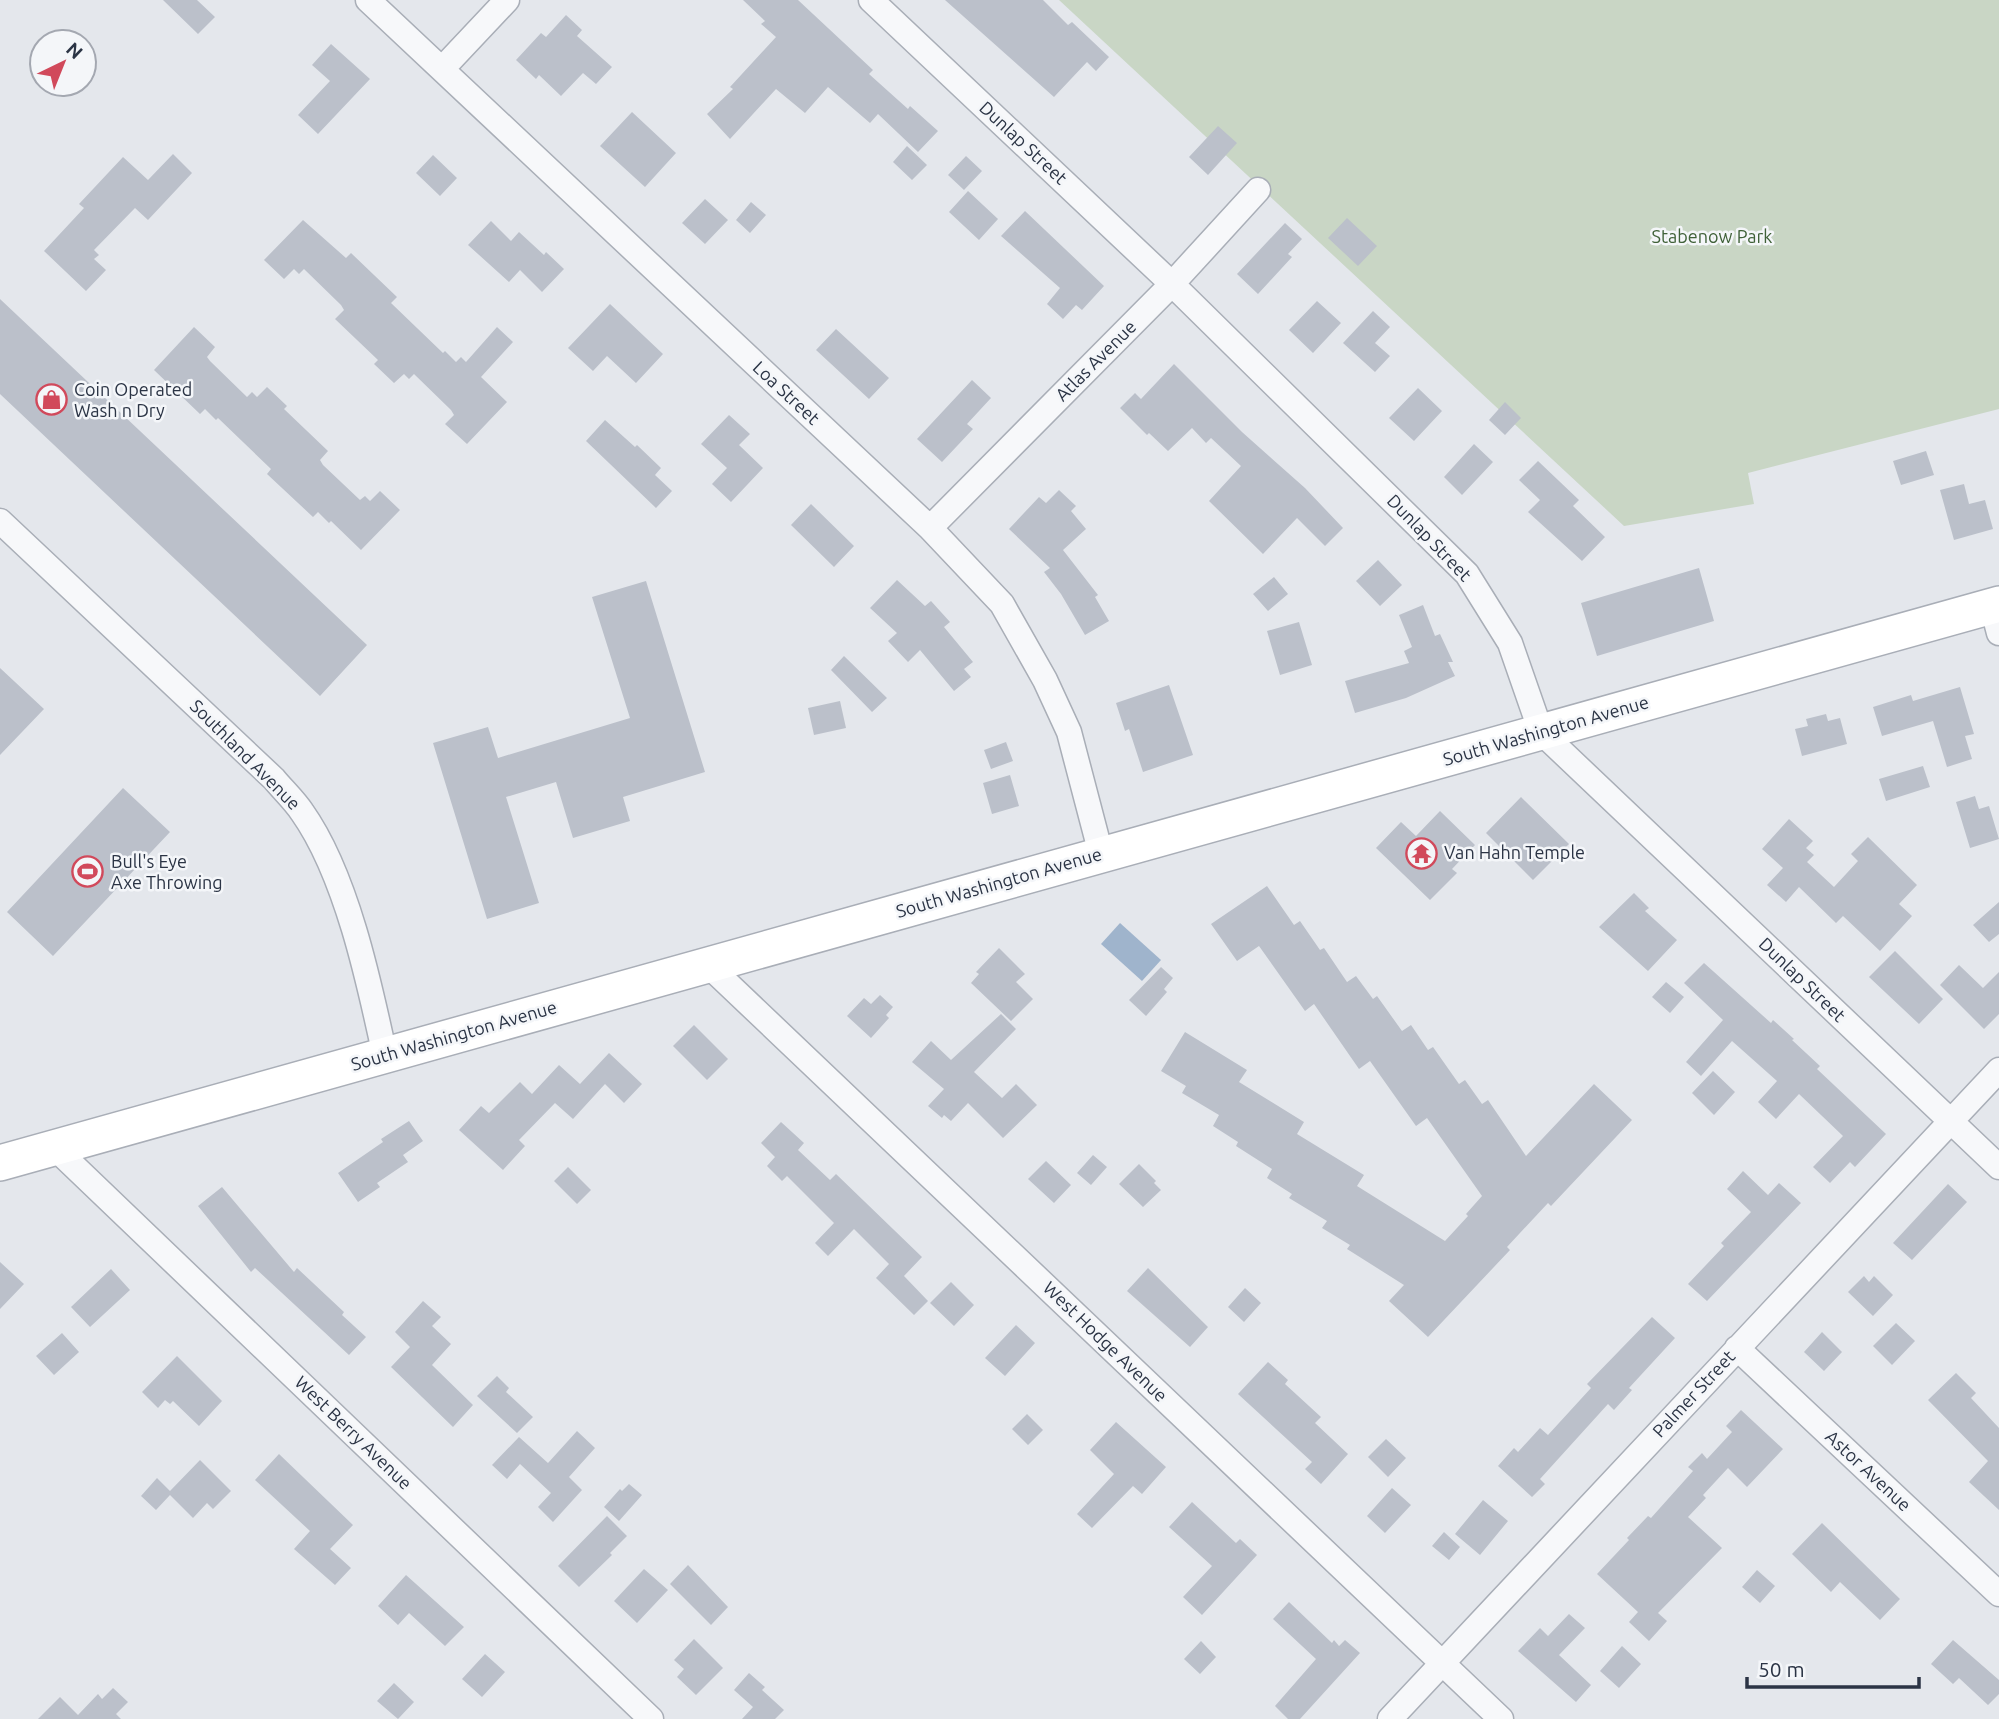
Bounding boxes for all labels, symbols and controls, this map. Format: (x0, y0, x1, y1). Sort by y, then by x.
north arrow (28, 28, 98, 98)
text: N (62, 38, 87, 63)
street label: Dunlap Street (976, 97, 1072, 188)
park label: Stabenow Park (1652, 226, 1772, 246)
street label: Atlas Avenue (1051, 316, 1140, 405)
street label: Loa Street (749, 357, 824, 428)
place label: Coin Operated Wash n Dry (74, 379, 192, 420)
shop icon: Coin Operated Wash n Dry (34, 383, 68, 417)
street label: Dunlap Street (1384, 490, 1476, 585)
street label: South Washington Avenue (1441, 691, 1651, 769)
street label: Southland Avenue (187, 695, 305, 813)
temple icon: Van Hahn Temple (1404, 836, 1438, 870)
place label: Van Hahn Temple (1444, 842, 1585, 862)
street label: South Washington Avenue (894, 843, 1104, 921)
place label: Bull's Eye Axe Throwing (111, 851, 223, 892)
sports icon: Bull's Eye Axe Throwing (71, 855, 105, 889)
street label: Dunlap Street (1755, 933, 1850, 1025)
street label: South Washington Avenue (349, 996, 559, 1074)
street label: West Hodge Avenue (1040, 1277, 1172, 1405)
street label: Palmer Street (1648, 1346, 1739, 1441)
street label: West Berry Avenue (291, 1372, 416, 1493)
street label: Astor Avenue (1822, 1426, 1915, 1515)
scale bar (1747, 1646, 1918, 1690)
text: 50 m (1758, 1657, 1805, 1681)

